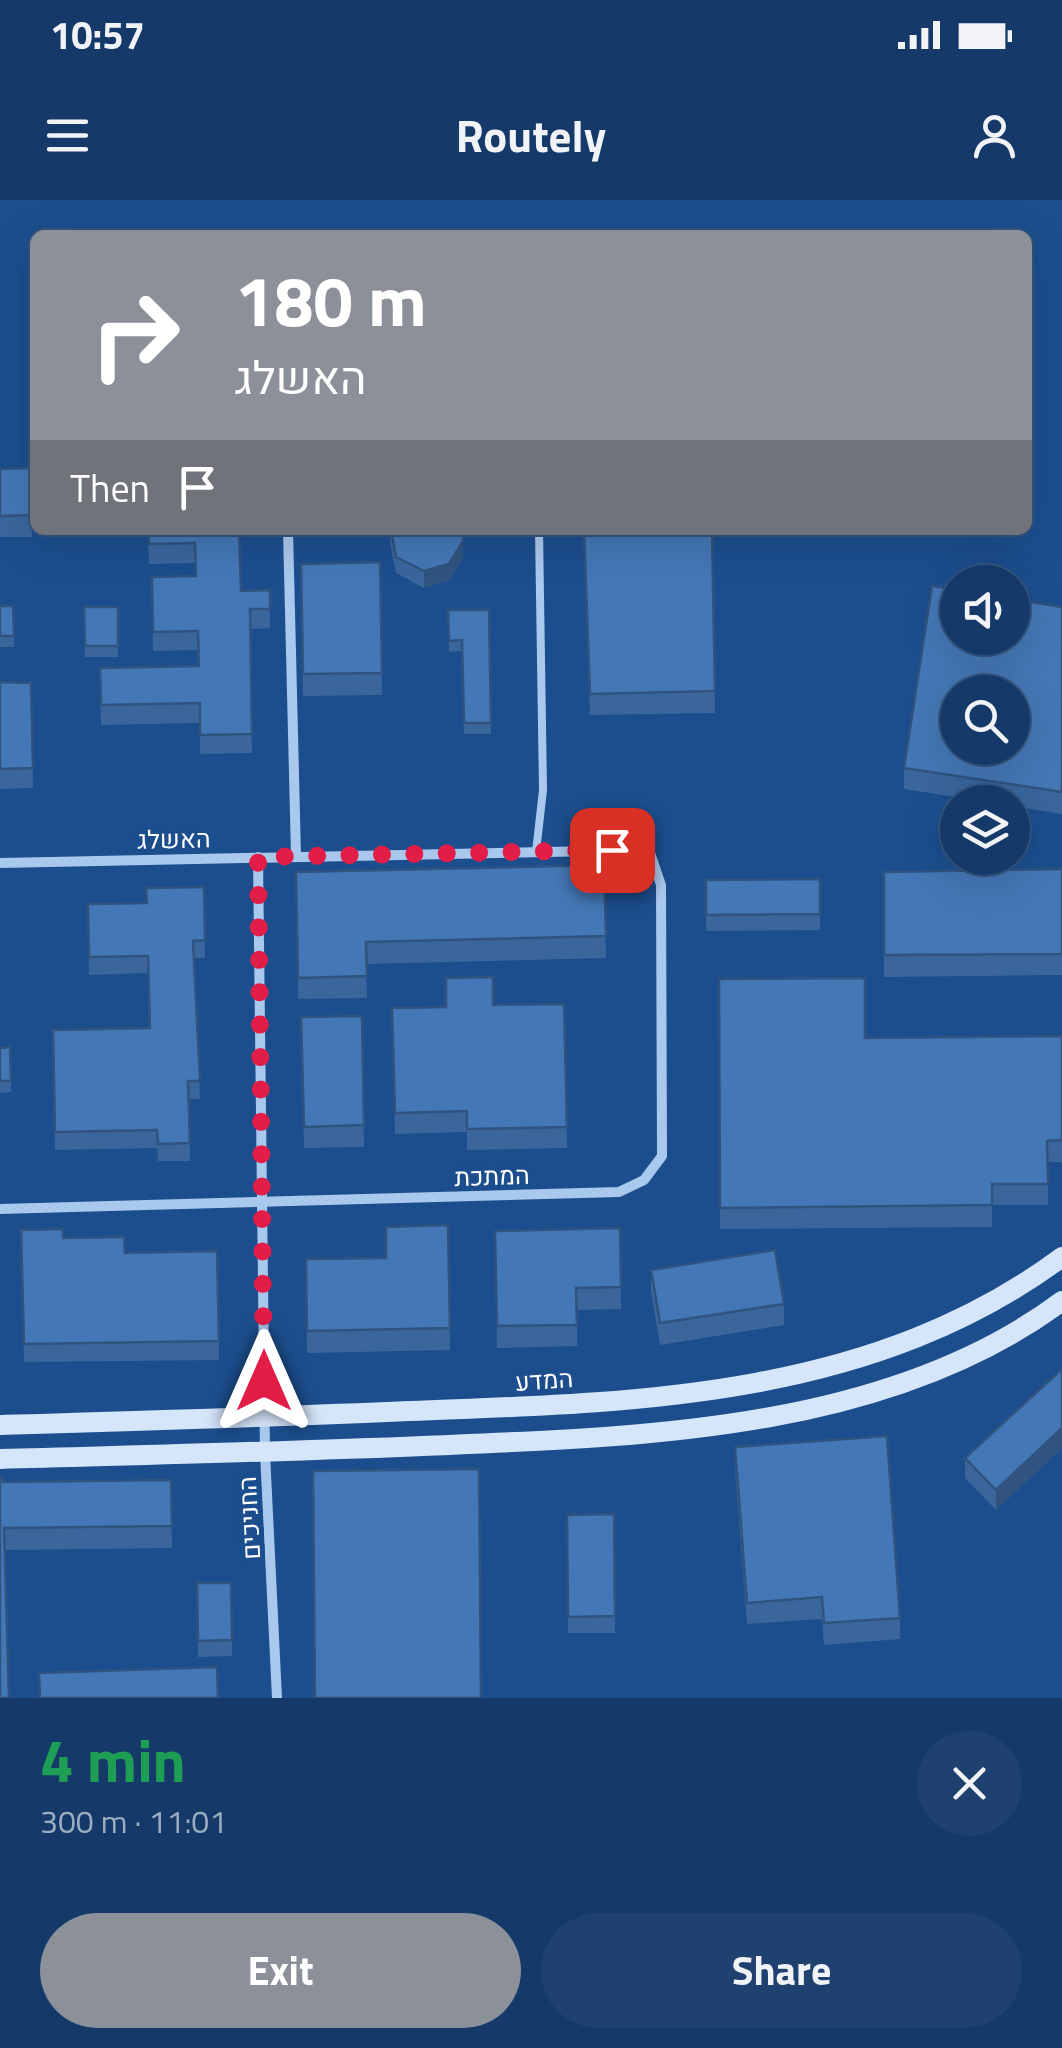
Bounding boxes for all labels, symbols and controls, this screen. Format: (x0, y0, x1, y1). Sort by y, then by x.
text: 10:57 (50, 6, 145, 64)
text: Routely (456, 101, 606, 169)
icon: menu (40, 108, 95, 163)
icon: person (967, 108, 1022, 163)
text: 180 m (235, 247, 427, 353)
icon: right (70, 270, 200, 400)
text: האשלג (235, 343, 367, 411)
text: Then (70, 459, 150, 517)
icon: arrive (170, 460, 225, 515)
map controls (940, 565, 1030, 875)
button: sound (940, 565, 1030, 655)
button: search (940, 675, 1030, 765)
button: layers (940, 785, 1030, 875)
pin (570, 808, 655, 893)
street label: האשלג (137, 819, 211, 859)
icon: arrive (585, 823, 640, 878)
street label: המתכת (454, 1156, 530, 1196)
position arrow (212, 1329, 316, 1433)
street label: המדע (514, 1359, 574, 1401)
street label: החניכים (228, 1475, 270, 1561)
text: 4 min (40, 1714, 186, 1805)
button: close (917, 1731, 1022, 1836)
text: 300 m · 11:01 (40, 1797, 227, 1845)
button: Exit (40, 1913, 521, 2028)
button: Share (541, 1913, 1022, 2028)

